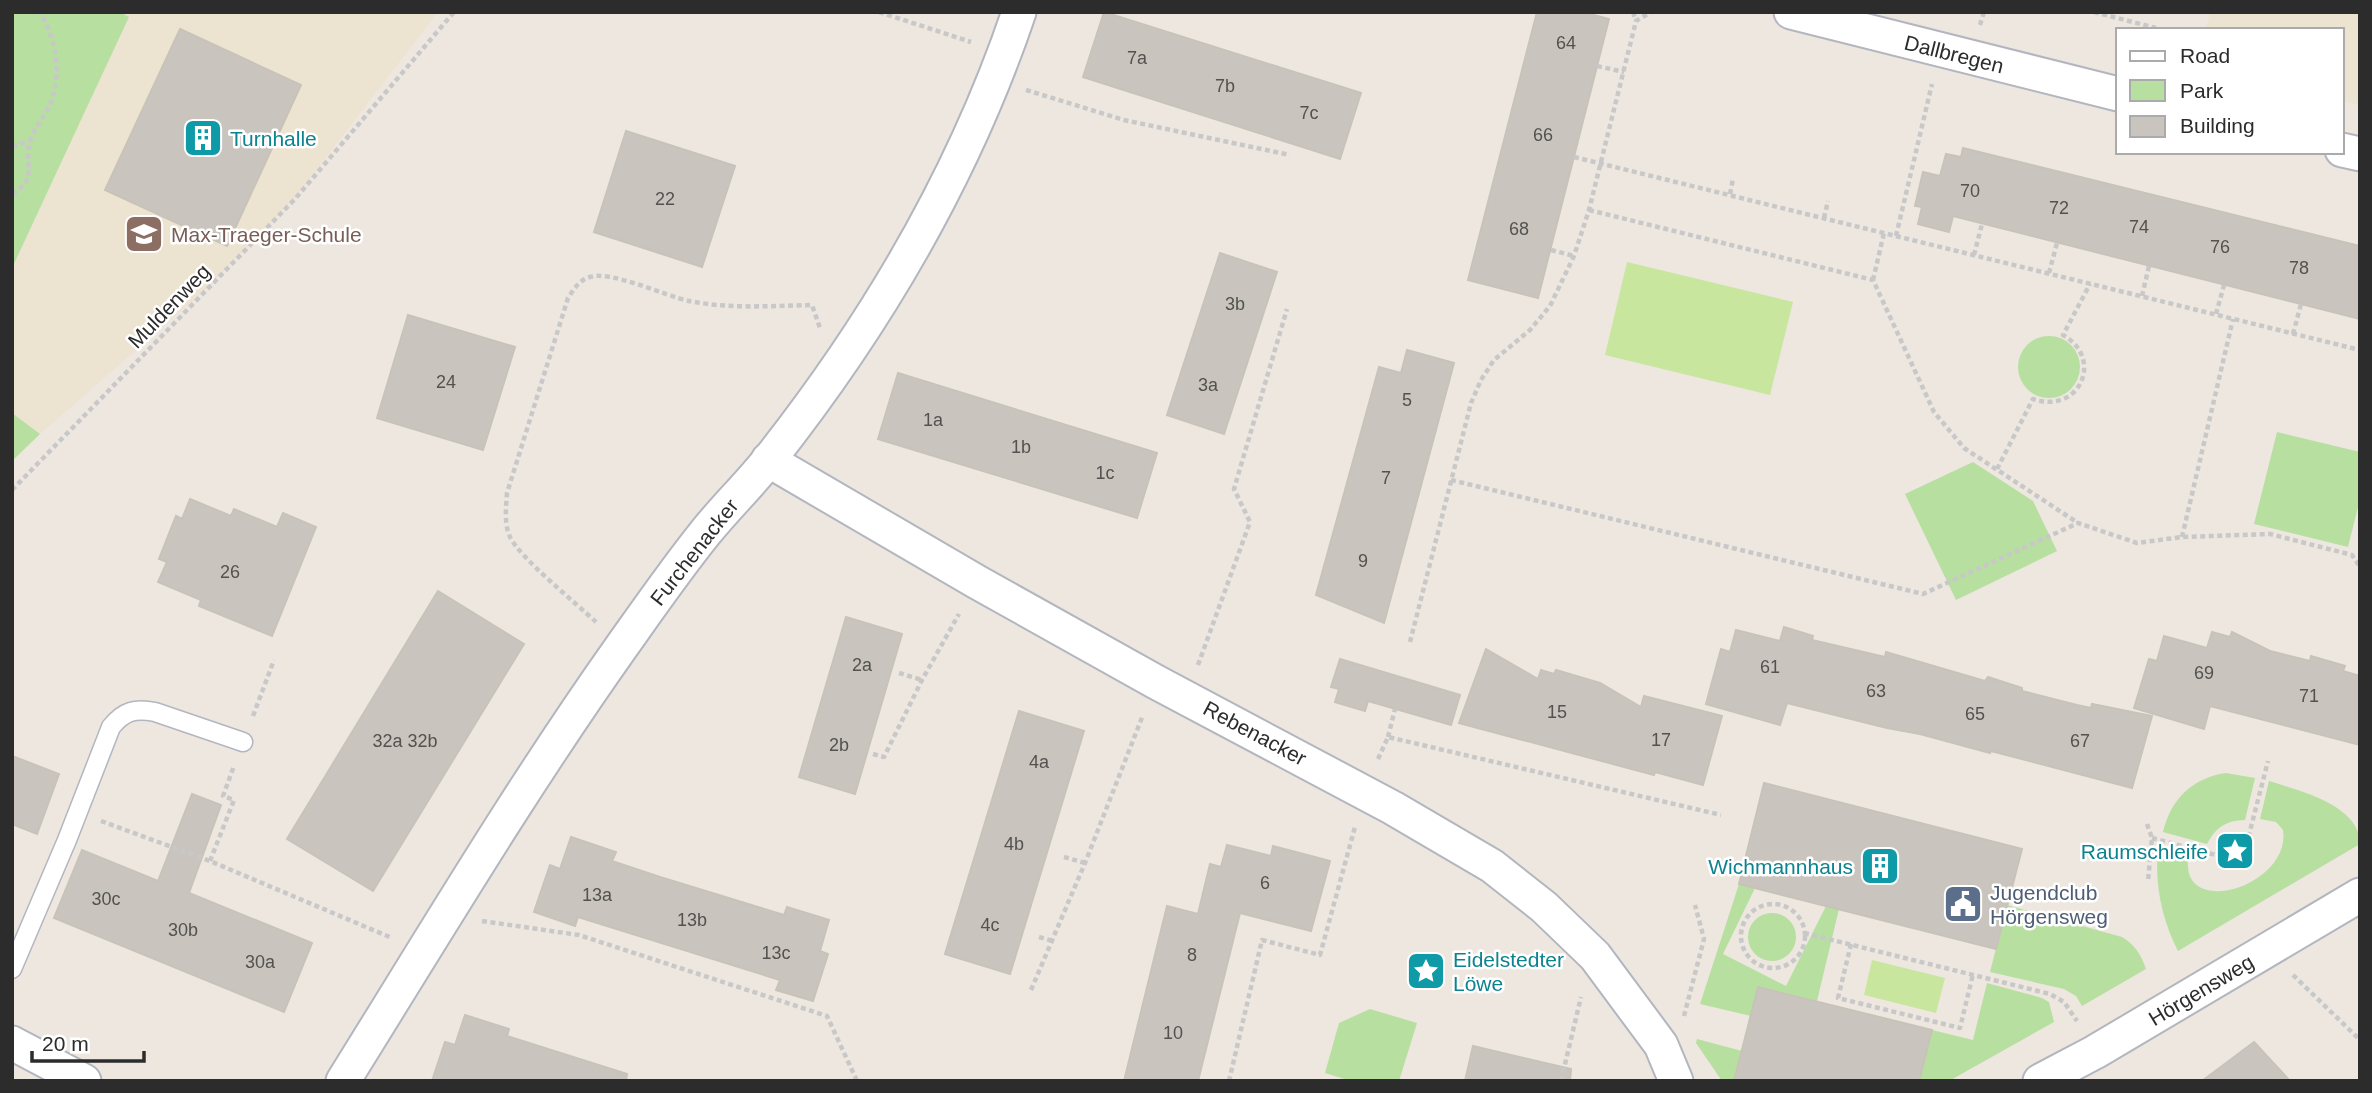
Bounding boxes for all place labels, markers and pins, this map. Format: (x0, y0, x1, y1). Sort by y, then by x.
building icon: Turnhalle (182, 117, 224, 159)
place label: Turnhalle (230, 127, 317, 150)
school or university icon: Max-Traeger-Schule (123, 213, 165, 255)
place label: Max-Traeger-Schule (171, 223, 362, 246)
place icon: Raumschleife (2214, 830, 2256, 872)
place label: Raumschleife (2081, 840, 2208, 863)
building icon: Wichmannhaus (1859, 845, 1901, 887)
place label: Wichmannhaus (1708, 855, 1853, 878)
place label: Jugendclub Hörgensweg (1990, 881, 2108, 928)
public building icon: Jugendclub Hörgensweg (1942, 883, 1984, 925)
place label: Eidelstedter Löwe (1453, 948, 1564, 995)
place icon: Eidelstedter Löwe (1405, 950, 1447, 992)

